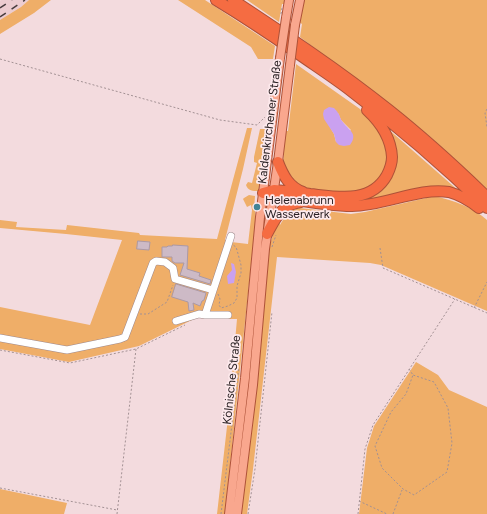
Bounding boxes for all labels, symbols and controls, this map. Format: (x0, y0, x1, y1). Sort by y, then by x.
street label: Kaldenkirchener Straße (255, 59, 285, 185)
place label: Helenabrunn Wasserwerk (265, 193, 334, 221)
marker: Helenabrunn Wasserwerk (252, 202, 262, 212)
street label: Kölnische Straße (220, 334, 244, 426)

